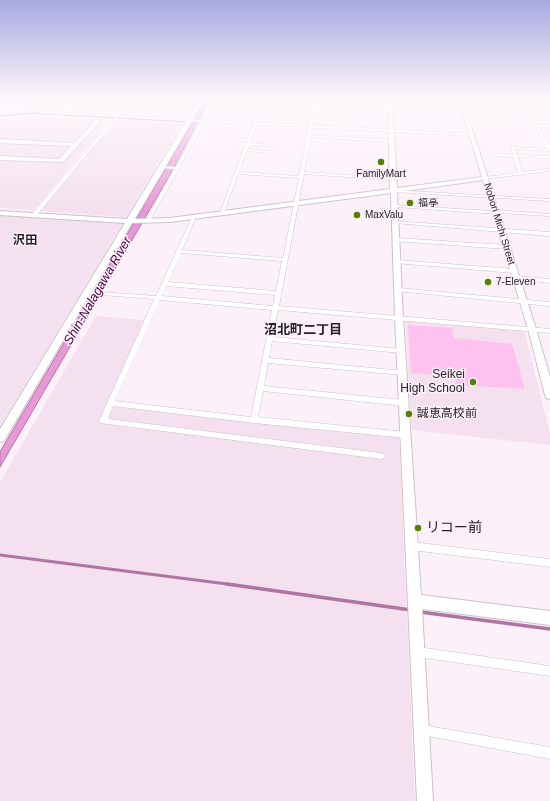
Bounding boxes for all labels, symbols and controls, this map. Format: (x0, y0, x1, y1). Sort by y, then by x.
marker: FamilyMart (376, 157, 386, 167)
place label: FamilyMart (356, 168, 406, 180)
street label: Nobori Michi Street (481, 182, 517, 266)
place label: 福亭 (418, 197, 438, 209)
marker: 福亭 (405, 198, 415, 208)
place label: MaxValu (365, 209, 403, 221)
marker: MaxValu (352, 210, 362, 220)
district label: 沢田 (13, 234, 37, 248)
water label: Shin-Nalagawa River (61, 234, 135, 348)
place label: 7-Eleven (496, 276, 535, 288)
marker: 7-Eleven (483, 277, 493, 287)
district label: 沼北町二丁目 (264, 322, 342, 338)
place label: Seikei High School (400, 368, 465, 396)
marker: Seikei High School (468, 377, 478, 387)
place label: 誠恵高校前 (417, 407, 477, 421)
marker: 誠恵高校前 (404, 409, 414, 419)
place label: リコー前 (426, 520, 482, 536)
marker: リコー前 (413, 523, 423, 533)

